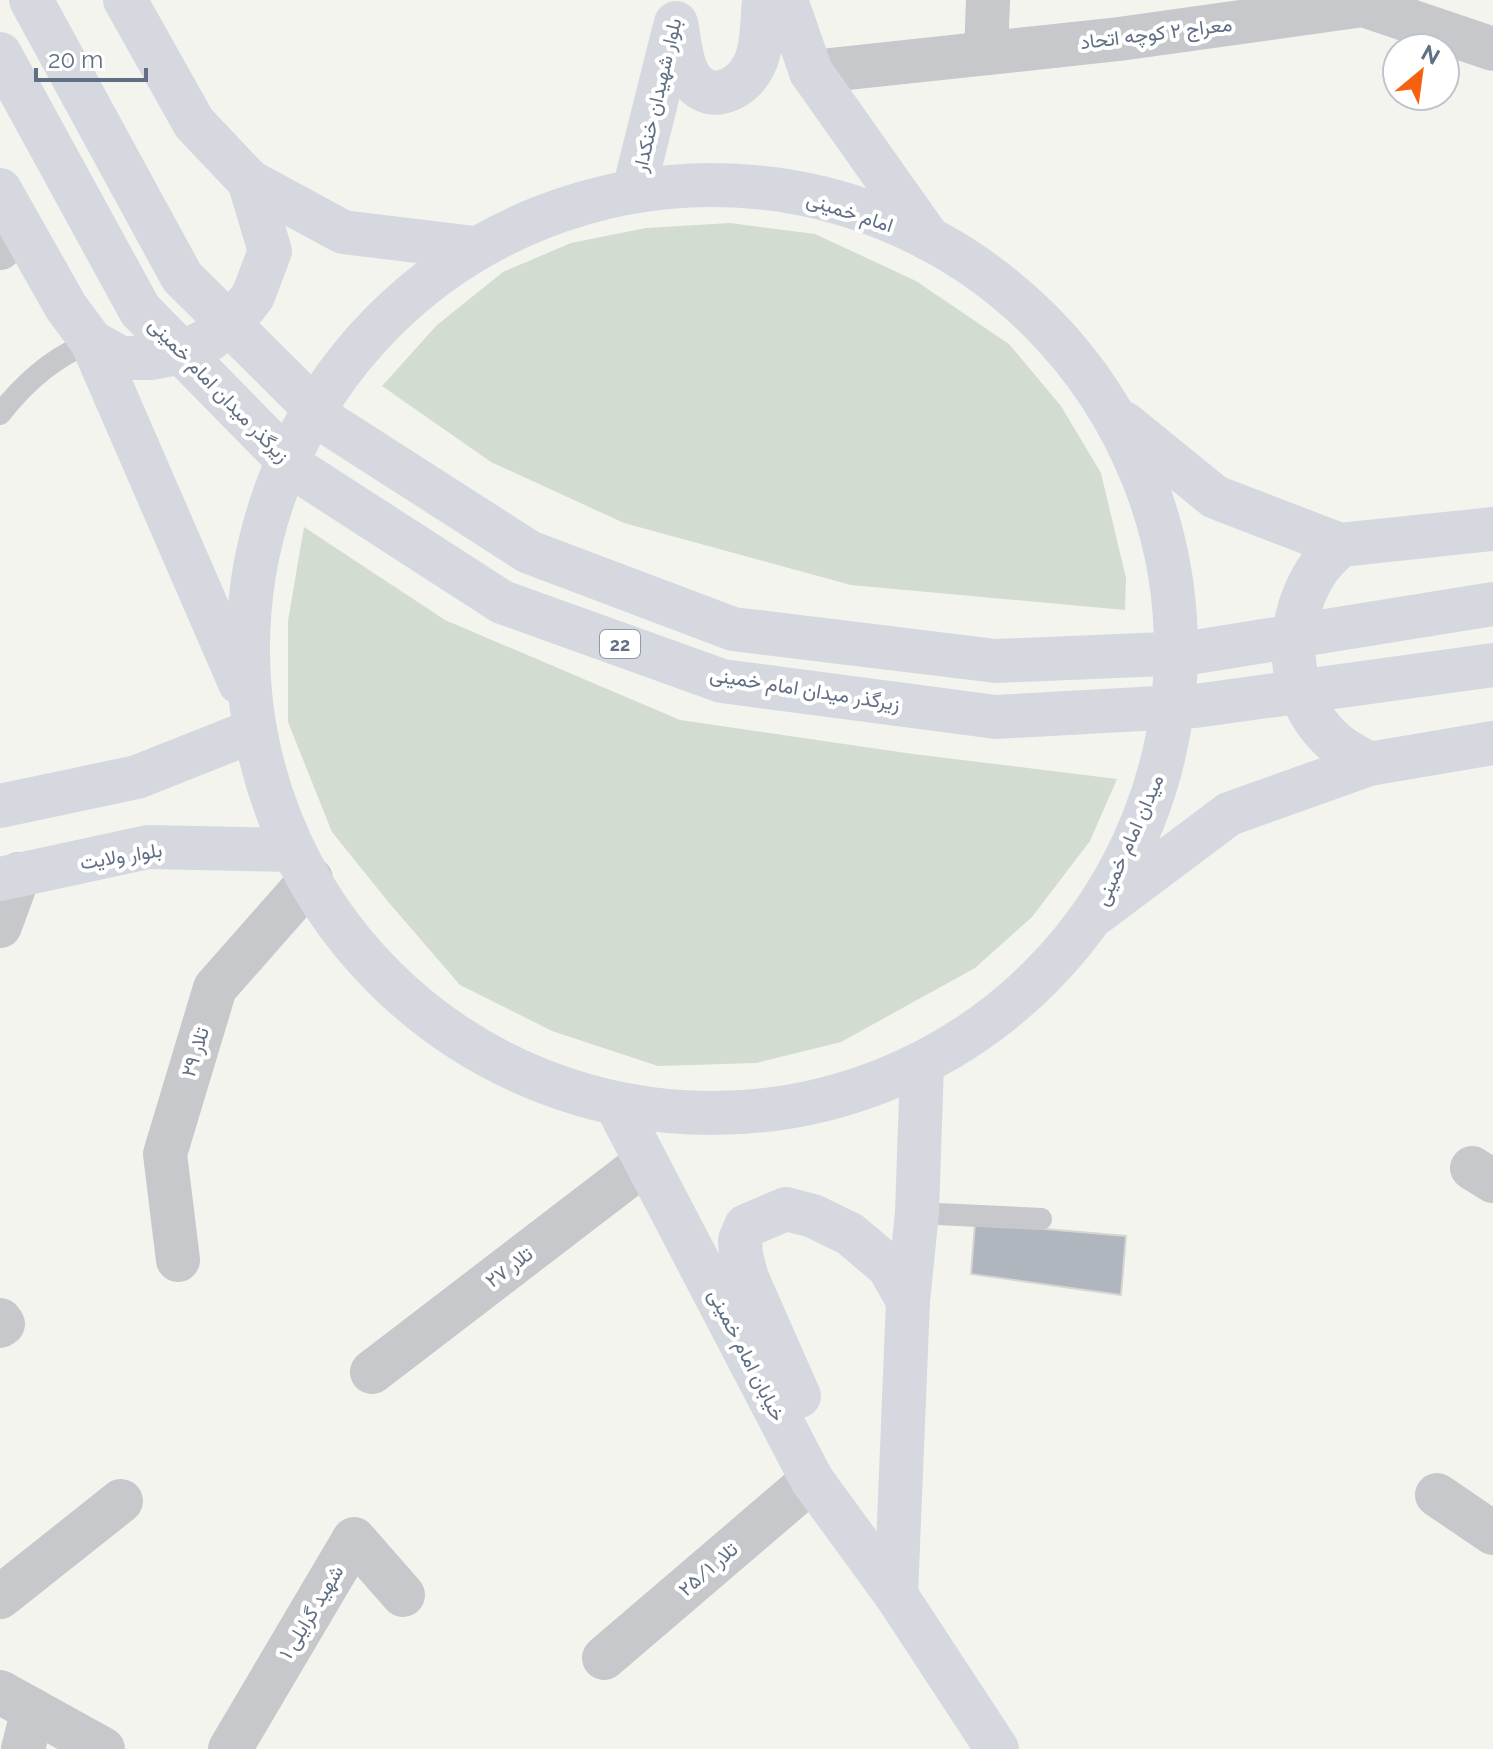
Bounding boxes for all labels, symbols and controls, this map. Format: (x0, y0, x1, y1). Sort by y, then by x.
street label: معراج ۲ کوچه اتحاد (1079, 12, 1234, 56)
street label: بلوار شهیدان خنکدار (627, 16, 687, 175)
scale bar (36, 32, 146, 82)
north arrow (1381, 32, 1461, 112)
text: N (1417, 39, 1444, 70)
text: 20 m (48, 45, 103, 74)
street label: امام خمینی (803, 187, 896, 238)
street label: زیرگذر میدان امام خمینی (143, 313, 294, 468)
road number: 22 (600, 630, 640, 658)
street label: زیرگذر میدان امام خمینی (708, 662, 902, 717)
street label: میدان امام خمینی (1089, 771, 1170, 910)
street label: بلوار ولایت (78, 838, 164, 875)
street label: تلار ۲۹ (176, 1024, 215, 1080)
street label: تلار ۲۷ (481, 1242, 538, 1293)
street label: خیابان امام خمینی (702, 1285, 791, 1426)
street label: تلار ۲۵/۱ (673, 1537, 743, 1602)
street label: شهید گرایلی ۱ (274, 1561, 349, 1664)

